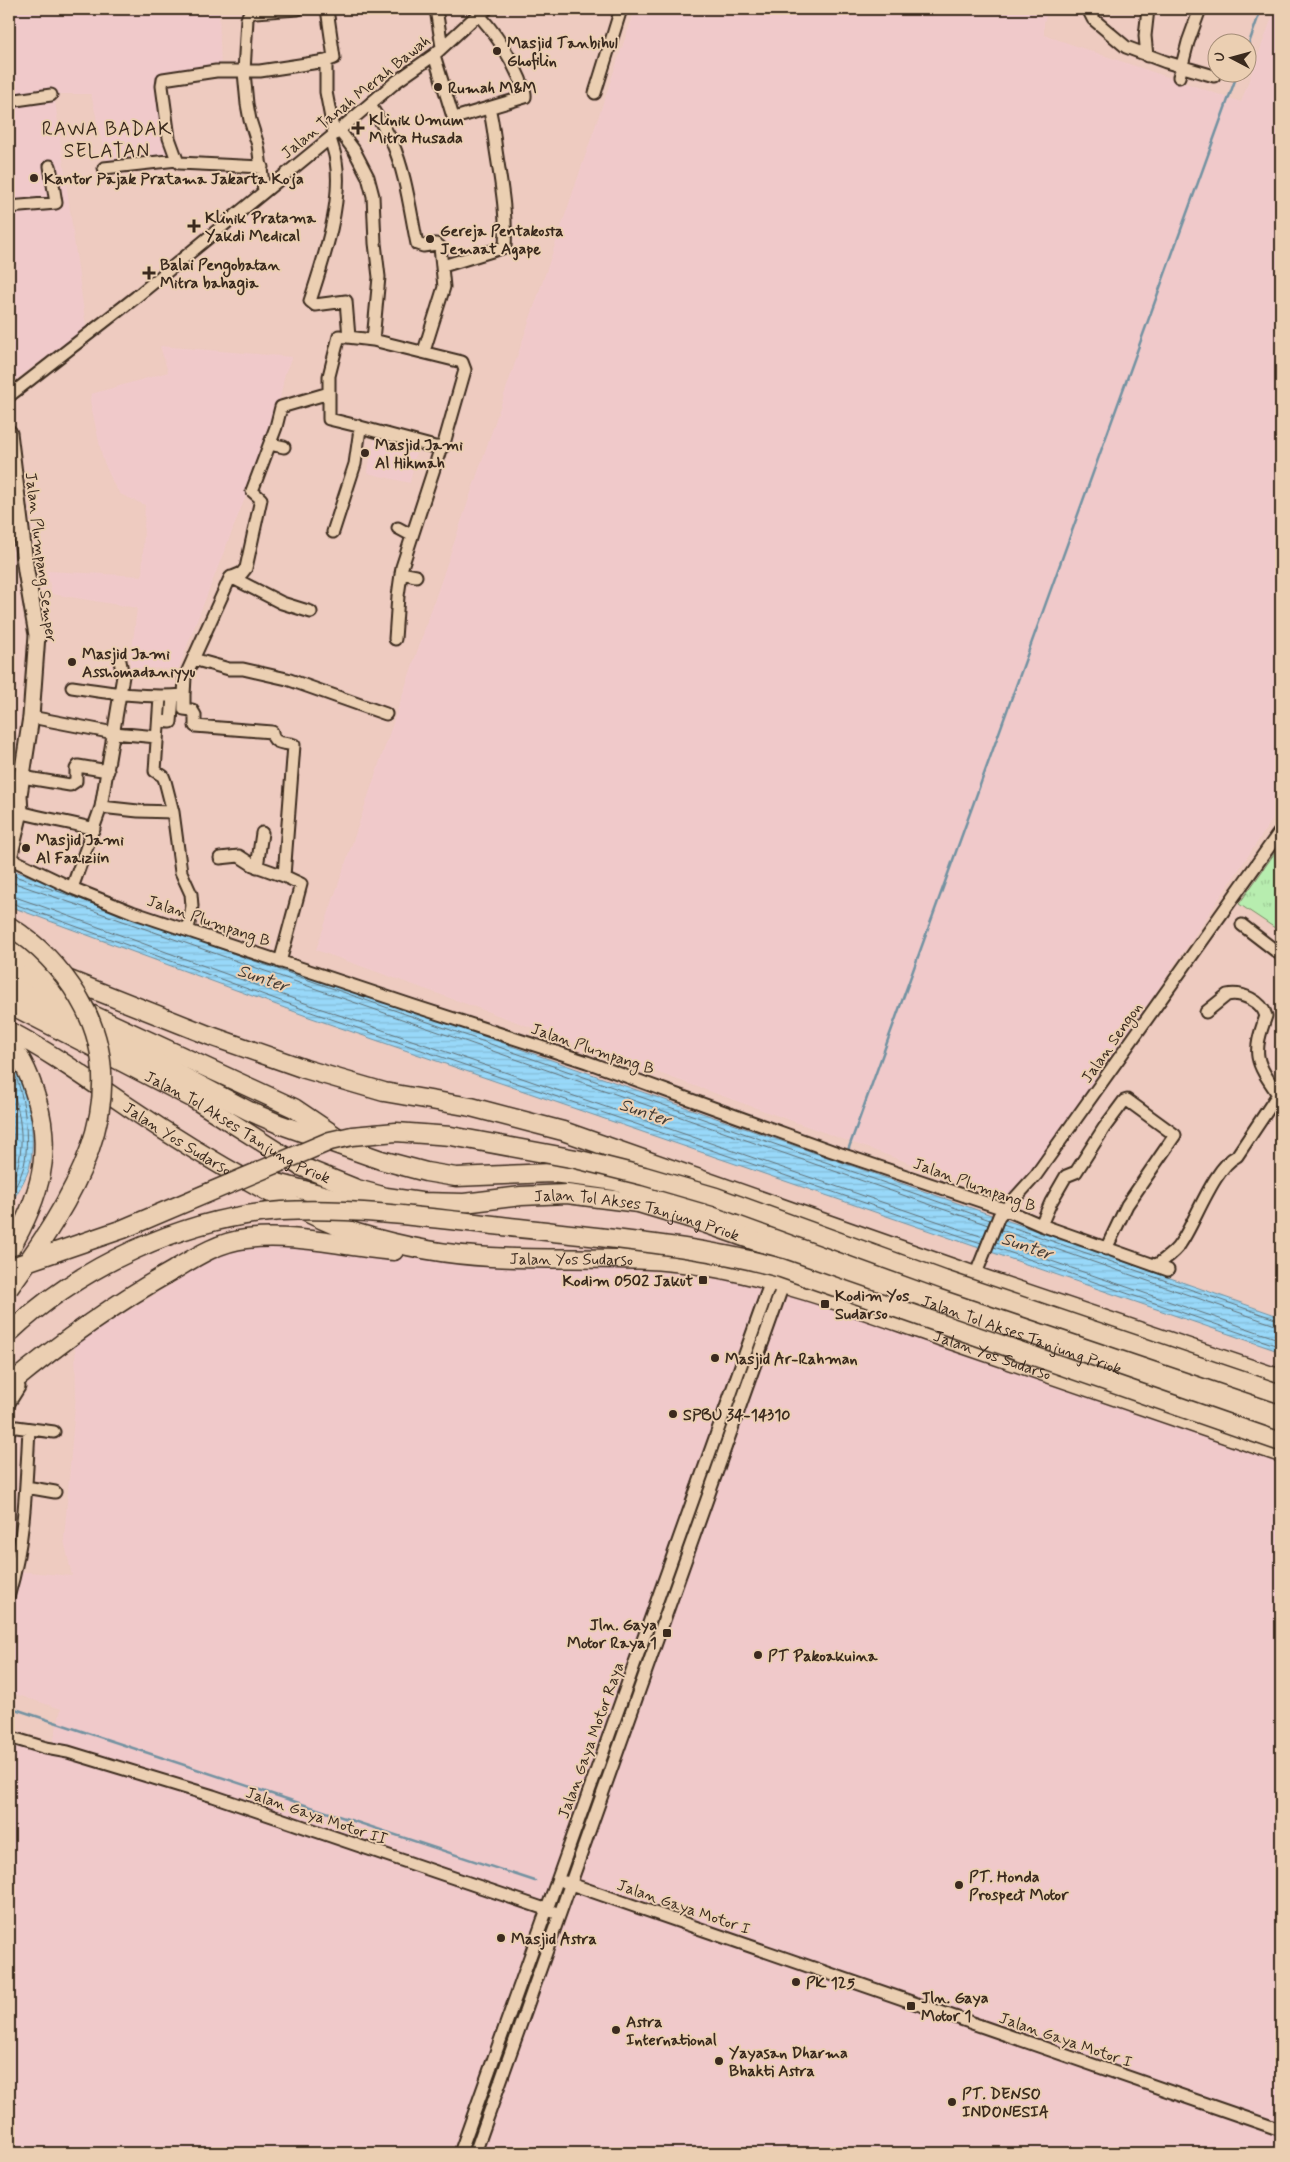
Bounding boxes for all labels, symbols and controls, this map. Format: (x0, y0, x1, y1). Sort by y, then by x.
street label: Jalan Tanah Merah Bawah (277, 30, 435, 164)
north arrow (1208, 32, 1258, 82)
place label: Masjid Tanbihul Ghofilin (507, 33, 618, 72)
marker: Masjid Tanbihul Ghofilin (491, 45, 503, 57)
text: U (1211, 51, 1229, 62)
place label: Rumah M&M (448, 78, 537, 99)
marker: Rumah M&M (432, 81, 444, 93)
place label: Klinik Umum Mitra Husada (369, 110, 464, 149)
district label: RAWA BADAK SELATAN (42, 117, 172, 164)
marker: Klinik Umum Mitra Husada (351, 121, 365, 135)
place label: Kantor Pajak Pratama Jakarta Koja (44, 169, 304, 190)
marker: Kantor Pajak Pratama Jakarta Koja (28, 172, 40, 184)
place label: Klinik Pratama Yakdi Medical (205, 208, 316, 247)
marker: Klinik Pratama Yakdi Medical (187, 219, 201, 233)
place label: Gereja Pentakosta Jemaat Agape (440, 221, 563, 261)
marker: Gereja Pentakosta Jemaat Agape (424, 233, 436, 245)
place label: Balai Pengobatan Mitra bahagia (160, 255, 281, 296)
marker: Balai Pengobatan Mitra bahagia (142, 266, 156, 280)
place label: Masjid Jami Al Hikmah (375, 435, 463, 474)
marker: Masjid Jami Al Hikmah (359, 447, 371, 459)
street label: Jalan Plumpang Semper (19, 471, 61, 644)
place label: Masjid Jami Asshomadaniyyu (82, 644, 196, 683)
marker: Masjid Jami Asshomadaniyyu (66, 656, 78, 668)
place label: Masjid Jami Al Faaiziin (36, 830, 124, 869)
marker: Masjid Jami Al Faaiziin (20, 842, 32, 854)
street label: Jalan Plumpang B (144, 890, 273, 953)
water label: Sunter (234, 959, 294, 1000)
street label: Jalan Sengon (1077, 998, 1149, 1088)
street label: Jalan Plumpang B (528, 1018, 657, 1081)
street label: Jalan Tol Akses Tanjung Priok (141, 1067, 333, 1189)
water label: Sunter (616, 1093, 676, 1134)
street label: Jalan Yos Sudarso (119, 1098, 235, 1181)
street label: Jalan Plumpang B (910, 1153, 1039, 1218)
street label: Jalan Tol Akses Tanjung Priok (533, 1185, 742, 1247)
water label: Sunter (998, 1227, 1058, 1268)
street label: Jalan Yos Sudarso (509, 1249, 633, 1271)
place label: Kodim 0502 Jakut (563, 1271, 693, 1292)
marker: Kodim 0502 Jakut (697, 1274, 709, 1286)
place label: Kodim Yos Sudarso (835, 1286, 909, 1325)
street label: Jalan Tol Akses Tanjung Priok (918, 1291, 1124, 1380)
marker: Kodim Yos Sudarso (819, 1298, 831, 1310)
street label: Jalan Yos Sudarso (930, 1326, 1054, 1386)
place label: Masjid Ar-Rahman (725, 1349, 858, 1370)
marker: Masjid Ar-Rahman (709, 1352, 721, 1364)
place label: SPBU 34-14310 (683, 1405, 790, 1426)
marker: SPBU 34-14310 (667, 1408, 679, 1420)
place label: Jln. Gaya Motor Raya 1 (567, 1615, 657, 1654)
marker: Jln. Gaya Motor Raya 1 (661, 1627, 673, 1639)
place label: PT Pakoakuina (768, 1646, 878, 1667)
marker: PT Pakoakuina (752, 1649, 764, 1661)
street label: Jalan Gaya Motor Raya (553, 1659, 630, 1822)
street label: Jalan Gaya Motor II (243, 1782, 390, 1851)
place label: PT. Honda Prospect Motor (969, 1867, 1069, 1906)
street label: Jalan Gaya Motor I (614, 1875, 753, 1940)
marker: PT. Honda Prospect Motor (953, 1879, 965, 1891)
place label: Masjid Astra (511, 1929, 597, 1950)
marker: Masjid Astra (495, 1932, 507, 1944)
place label: PK 125 (806, 1973, 855, 1994)
marker: PK 125 (790, 1976, 802, 1988)
place label: Jln. Gaya Motor 1 (921, 1988, 989, 2027)
marker: Jln. Gaya Motor 1 (905, 2000, 917, 2012)
street label: Jalan Gaya Motor I (996, 2008, 1135, 2073)
place label: Astra International (626, 2012, 717, 2051)
marker: Astra International (610, 2024, 622, 2036)
place label: Yayasan Dharma Bhakti Astra (729, 2043, 848, 2082)
marker: Yayasan Dharma Bhakti Astra (713, 2055, 725, 2067)
place label: PT. DENSO INDONESIA (962, 2084, 1049, 2123)
marker: PT. DENSO INDONESIA (946, 2096, 958, 2108)

